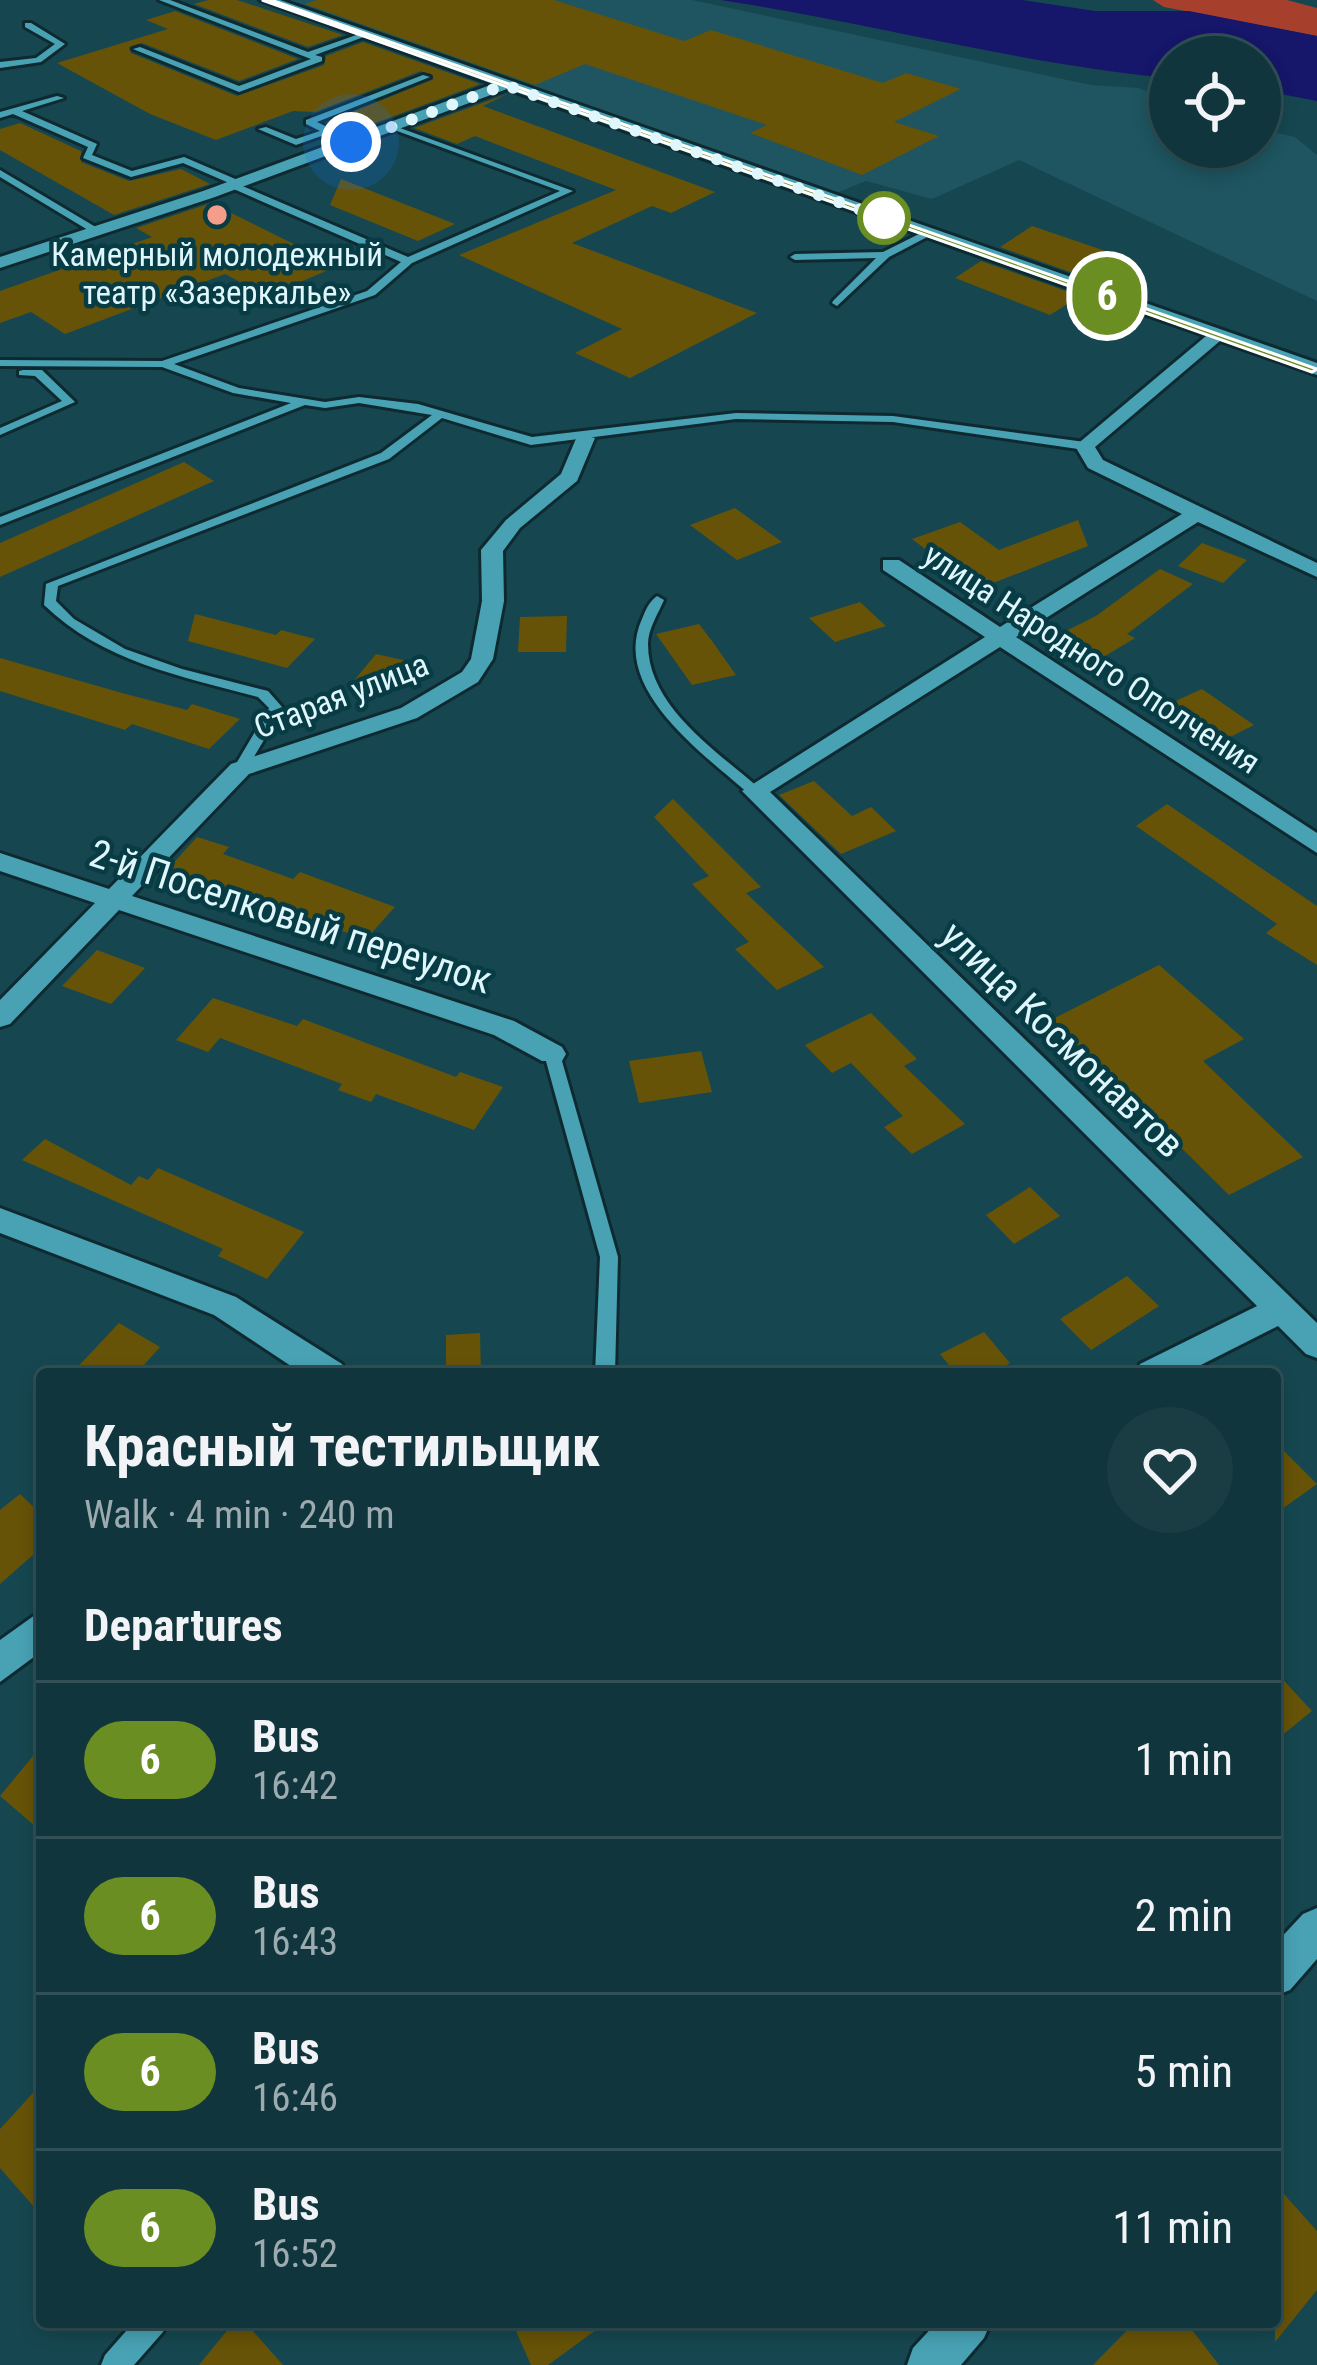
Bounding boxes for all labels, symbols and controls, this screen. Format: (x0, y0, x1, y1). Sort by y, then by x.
map controls (1149, 36, 1281, 168)
button: locate (1149, 36, 1281, 168)
your location (321, 112, 381, 172)
unlabelled marker (859, 193, 909, 243)
marker: Камерный молодежный театр «Зазеркалье» (204, 202, 230, 228)
place label: Камерный молодежный театр «Зазеркалье» (51, 235, 383, 312)
line badge: 6 (1068, 257, 1146, 335)
text: 6 (1096, 271, 1118, 320)
street label: улица Народного Ополчения (916, 535, 1267, 782)
street label: Старая улица (248, 644, 434, 747)
street label: 2-й Поселковый переулок (84, 830, 498, 1004)
street label: улица Космонавтов (931, 912, 1193, 1167)
button: heart (1107, 1407, 1233, 1533)
text: Красный тестильщик (84, 1413, 600, 1480)
text: Walk · 4 min · 240 m (84, 1492, 395, 1538)
text: Departures (84, 1599, 283, 1652)
text: Bus (252, 1710, 320, 1763)
text: 1 min (1134, 1733, 1233, 1786)
text: 6 (139, 1735, 161, 1784)
text: 16:42 (252, 1763, 338, 1809)
text: Bus (252, 1866, 320, 1919)
text: 2 min (1134, 1889, 1233, 1942)
text: 6 (139, 1891, 161, 1940)
text: 16:43 (252, 1919, 338, 1965)
text: Bus (252, 2022, 320, 2075)
text: 5 min (1134, 2045, 1233, 2098)
text: 6 (139, 2047, 161, 2096)
text: 16:46 (252, 2075, 338, 2121)
text: Bus (252, 2178, 320, 2231)
text: 11 min (1112, 2201, 1233, 2254)
text: 6 (139, 2203, 161, 2252)
text: 16:52 (252, 2231, 338, 2277)

